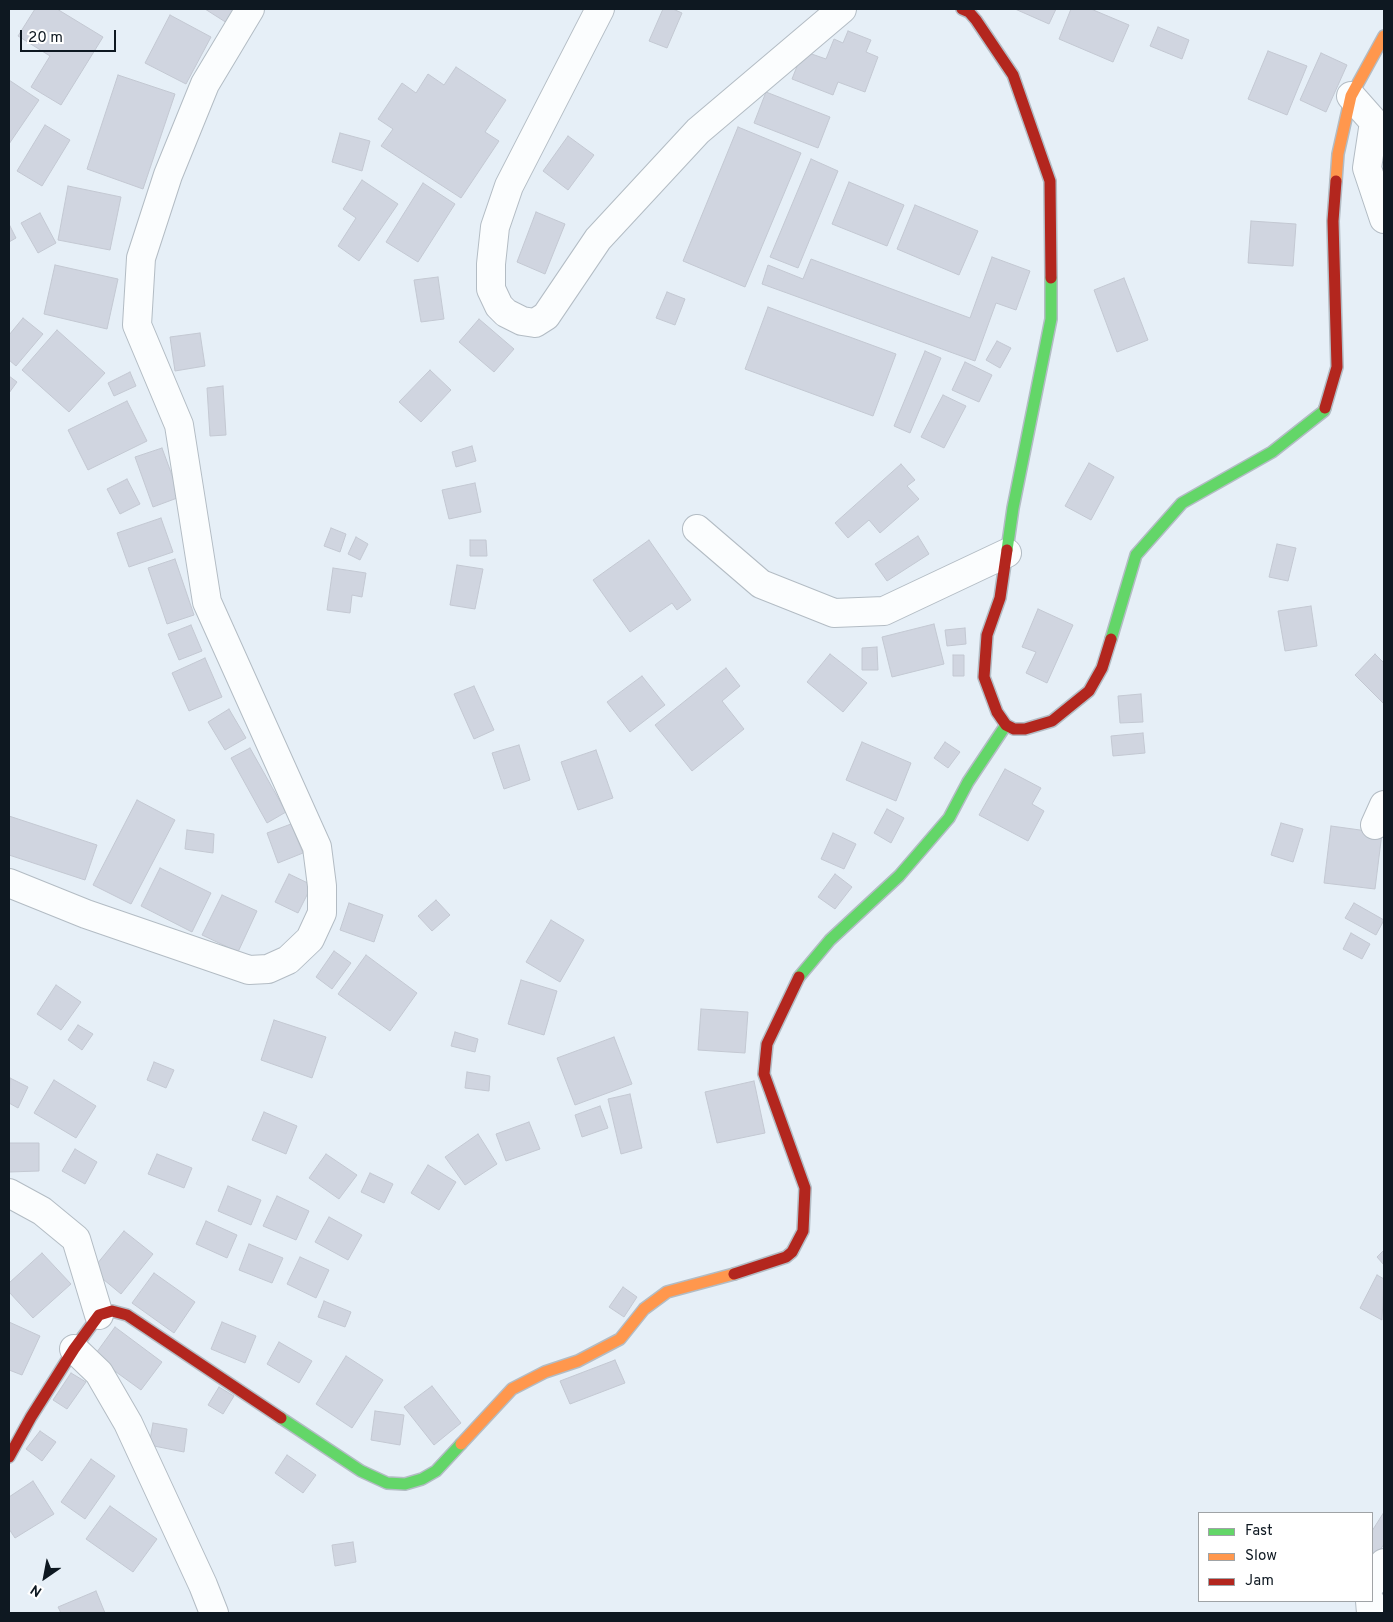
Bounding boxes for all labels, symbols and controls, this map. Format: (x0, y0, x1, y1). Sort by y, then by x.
scale bar (22, 20, 119, 52)
text: 20 m (28, 29, 63, 48)
legend (1198, 1512, 1373, 1602)
text: Fast (1245, 1522, 1273, 1541)
text: Slow (1245, 1547, 1277, 1566)
north arrow (20, 1552, 70, 1602)
text: Jam (1245, 1572, 1274, 1591)
text: N (28, 1580, 45, 1600)

